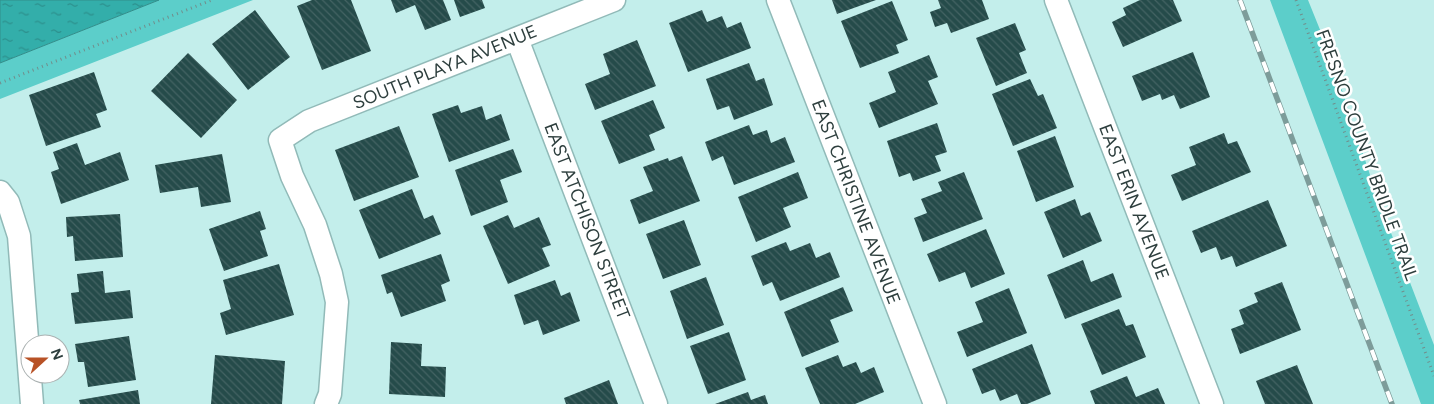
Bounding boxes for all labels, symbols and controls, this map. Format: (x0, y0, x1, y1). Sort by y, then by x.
street label: SOUTH PLAYA AVENUE (350, 20, 540, 114)
street label: FRESNO COUNTY BRIDLE TRAIL (1311, 26, 1423, 284)
street label: EAST CHRISTINE AVENUE (807, 96, 905, 308)
street label: EAST ATCHISON STREET (539, 120, 635, 322)
street label: EAST ERIN AVENUE (1094, 121, 1174, 283)
north arrow (20, 334, 70, 384)
text: N (47, 346, 67, 363)

